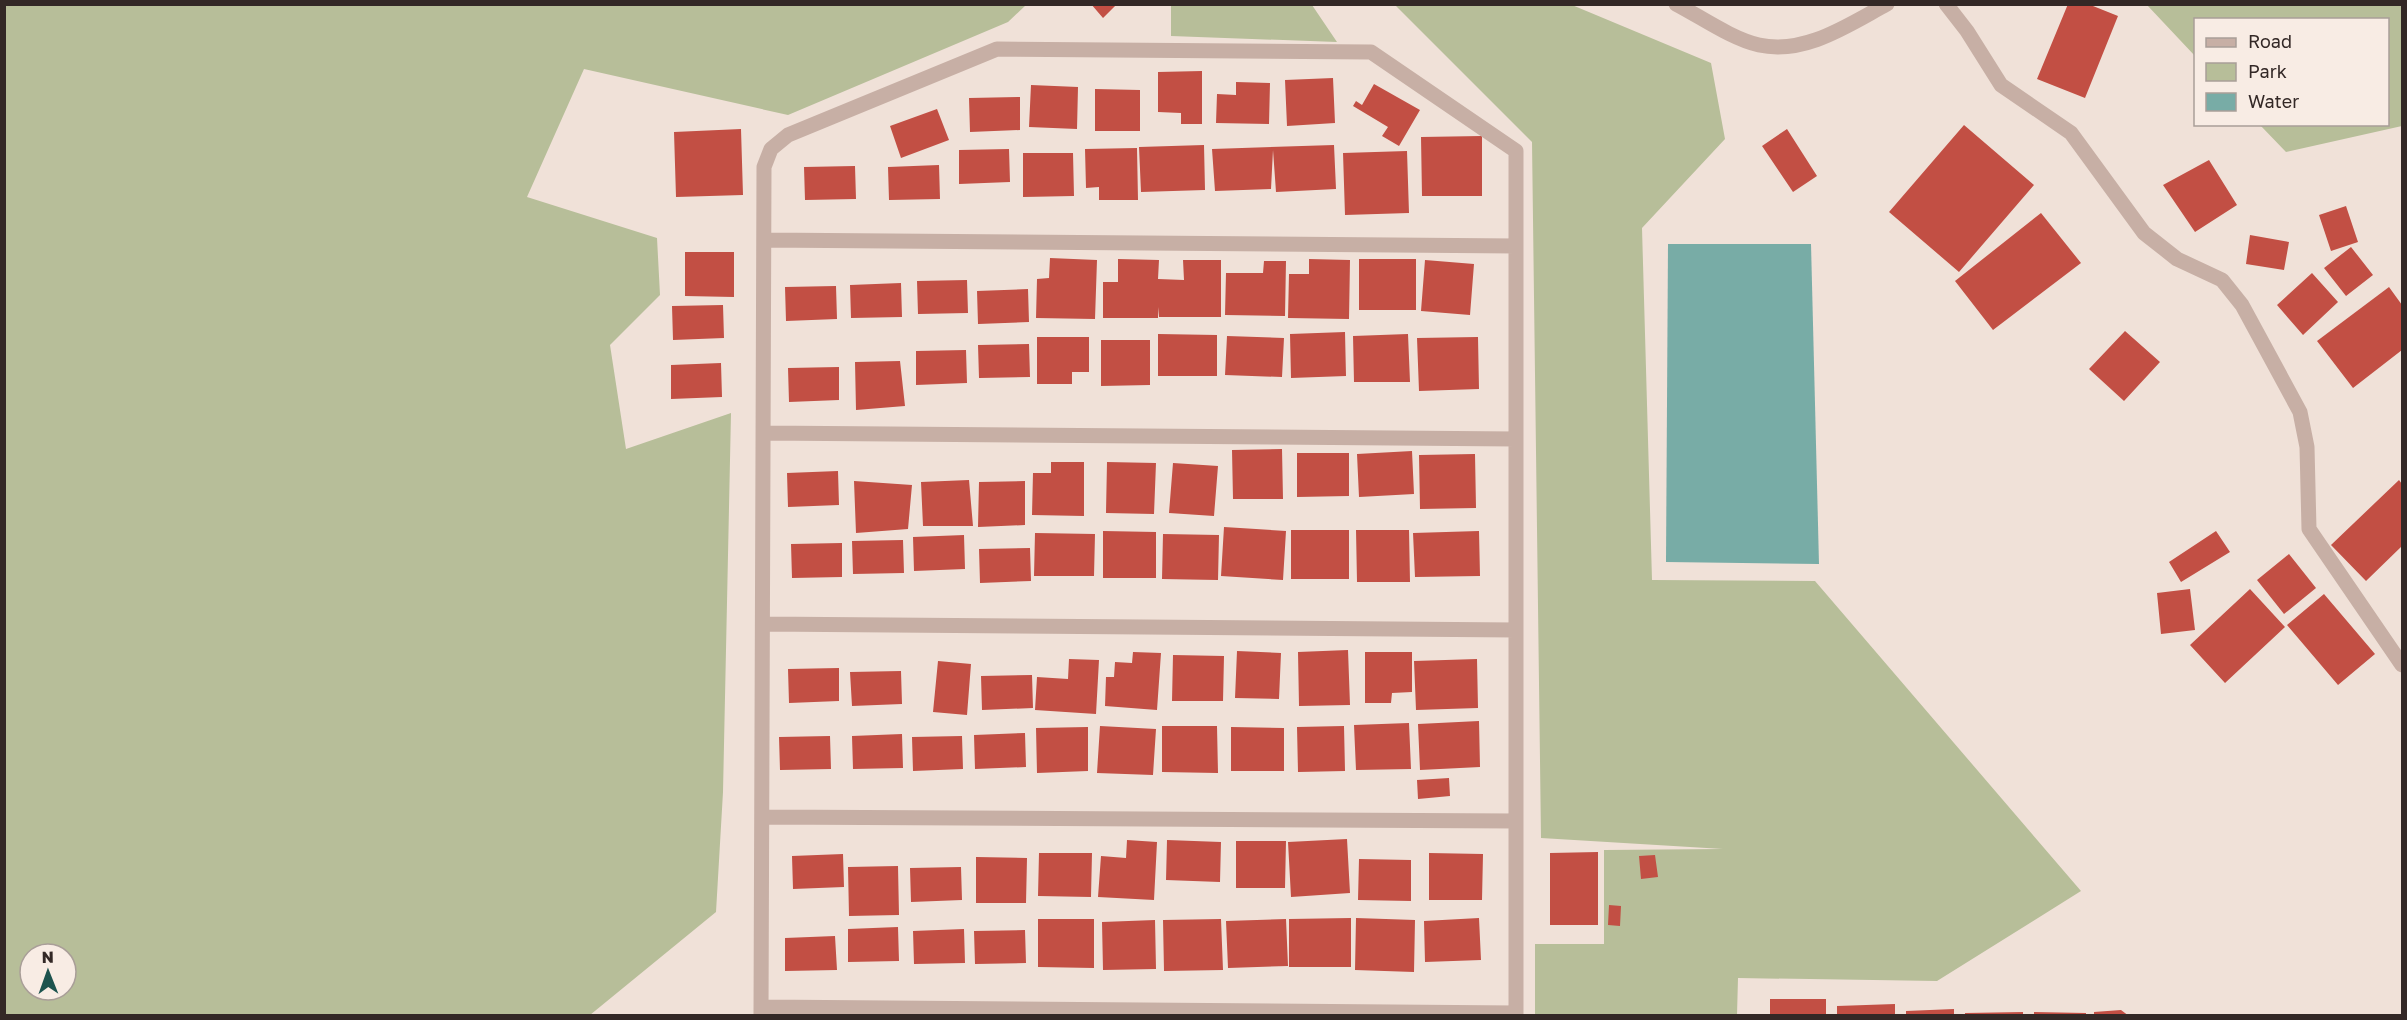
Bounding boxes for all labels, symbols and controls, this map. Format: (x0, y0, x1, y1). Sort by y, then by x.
legend (2194, 18, 2389, 126)
text: Road (2248, 30, 2292, 52)
text: Park (2248, 60, 2287, 82)
text: Water (2248, 90, 2299, 112)
north arrow (18, 942, 78, 1002)
text: N (41, 947, 54, 967)

